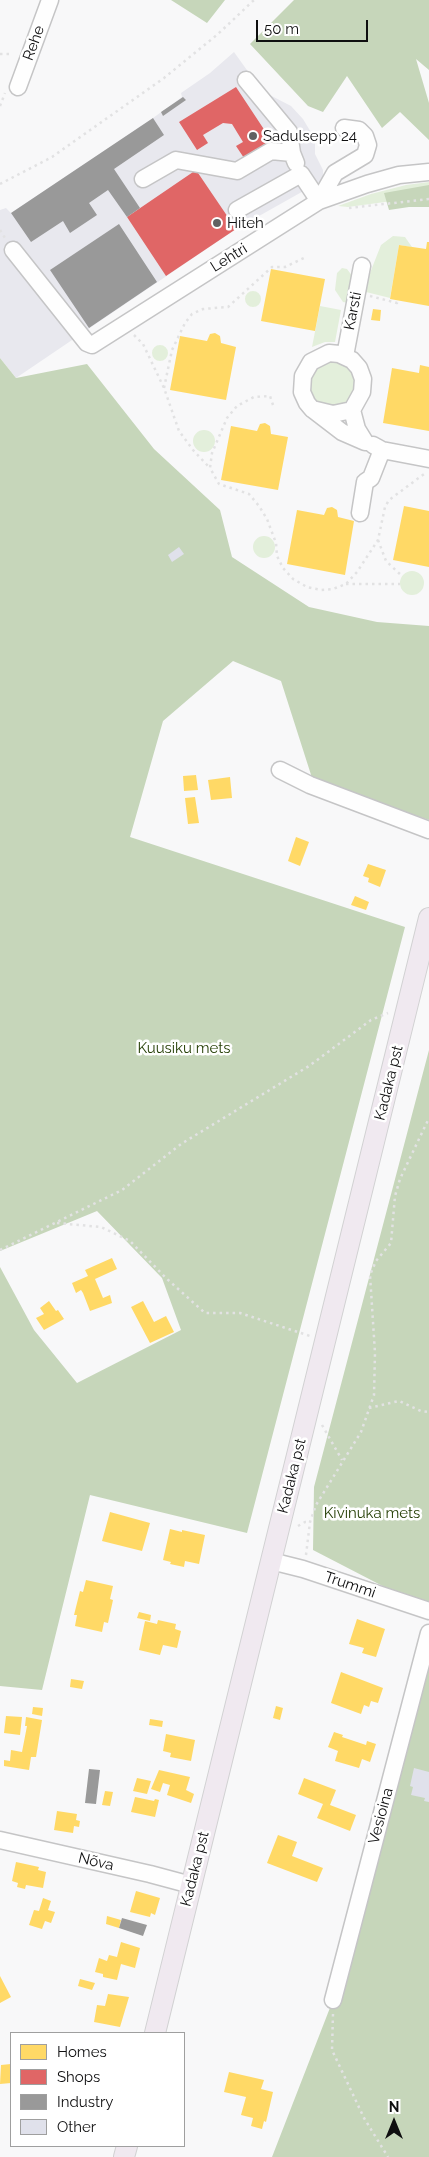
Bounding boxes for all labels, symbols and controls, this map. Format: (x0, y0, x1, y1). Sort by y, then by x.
scale bar (259, 10, 372, 42)
text: 50 m (264, 20, 299, 38)
street label: Rehe (19, 23, 49, 63)
place label: Sadulsepp 24 (263, 127, 357, 145)
marker: Sadulsepp 24 (247, 130, 259, 142)
place label: Hiteh (227, 214, 264, 232)
marker: Hiteh (211, 217, 223, 229)
street label: Lehtri (207, 240, 251, 276)
street label: Karsti (340, 290, 366, 332)
park label: Kuusiku mets (137, 1039, 231, 1057)
street label: Kadaka pst (371, 1044, 407, 1122)
street label: Kadaka pst (274, 1437, 310, 1515)
park label: Kivinuka mets (324, 1504, 420, 1522)
street label: Trummi (322, 1568, 378, 1602)
street label: Vesioina (365, 1786, 397, 1846)
street label: Kadaka pst (177, 1830, 213, 1908)
street label: Nõva (76, 1849, 116, 1875)
legend (10, 2032, 185, 2147)
text: Homes (57, 2043, 107, 2061)
text: Shops (57, 2068, 100, 2086)
text: Industry (57, 2093, 113, 2111)
north arrow (369, 2097, 419, 2147)
text: N (389, 2099, 399, 2115)
text: Other (57, 2118, 96, 2136)

